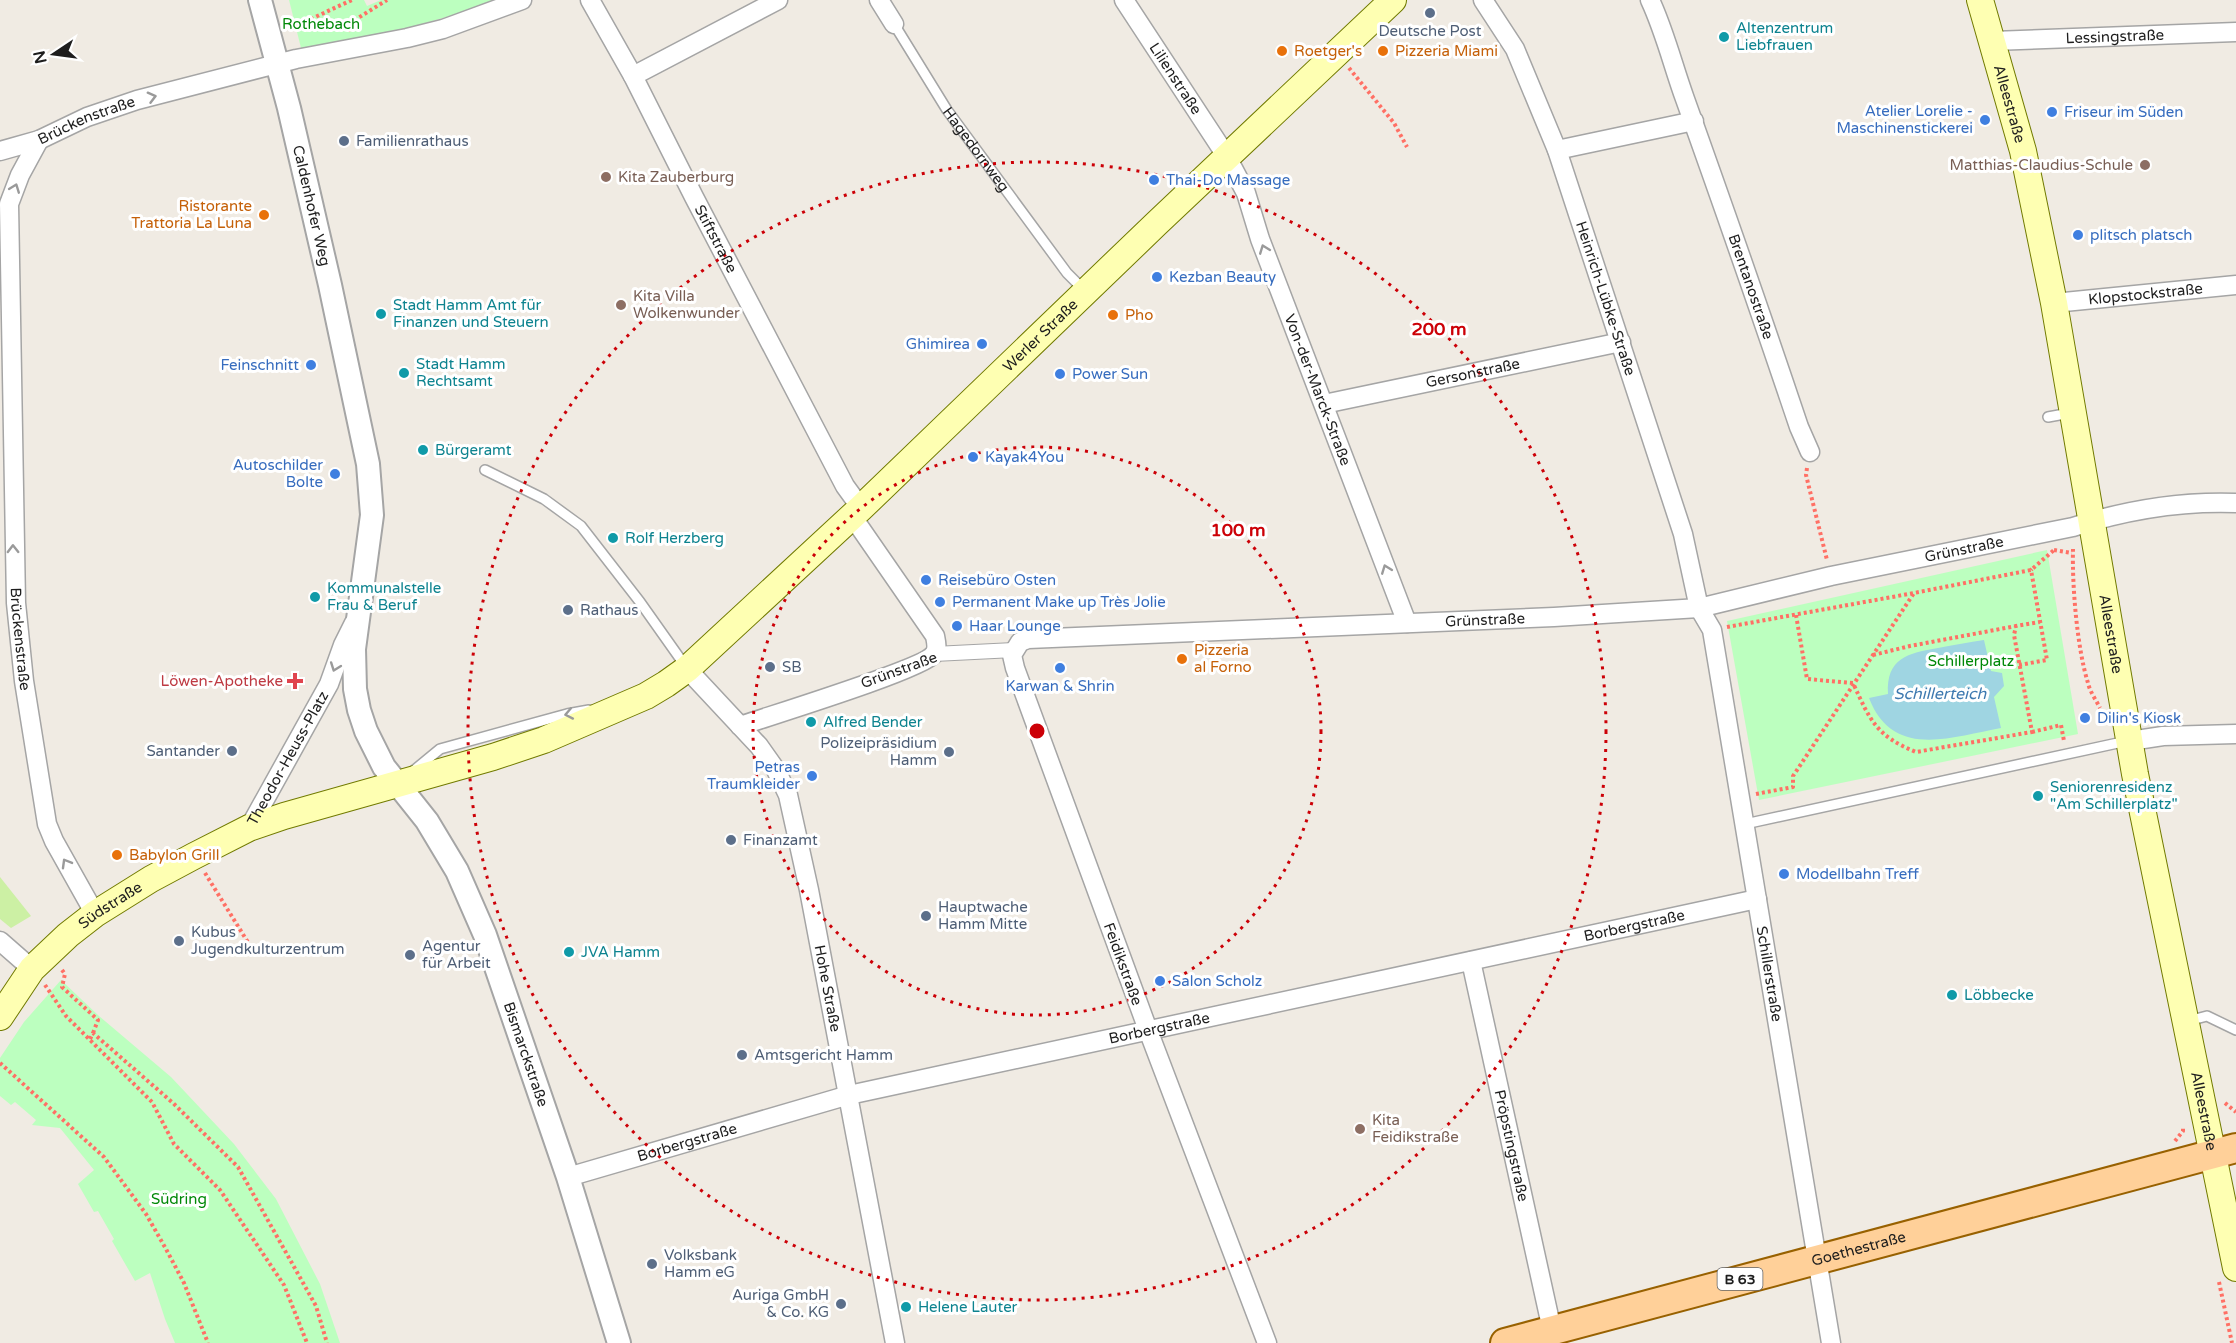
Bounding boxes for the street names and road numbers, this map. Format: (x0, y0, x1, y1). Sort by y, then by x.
street label: Lessingstraße (2065, 26, 2165, 47)
street label: Lilienstraße (1145, 39, 1206, 118)
street label: Alleestraße (1990, 63, 2029, 145)
street label: Brückenstraße (35, 92, 137, 148)
street label: Hagedornweg (939, 104, 1013, 195)
street label: Caldenhofer Weg (289, 143, 334, 268)
street label: Stiftstraße (691, 202, 741, 276)
street label: Heinrich-Lübke-Straße (1572, 219, 1639, 378)
street label: Brentanostraße (1724, 232, 1778, 342)
street label: Klopstockstraße (2087, 279, 2204, 309)
street label: Werler Straße (999, 295, 1082, 376)
street label: Von-der-Marck-Straße (1281, 311, 1355, 468)
street label: Gersonstraße (1424, 354, 1522, 392)
street label: Grünstraße (1923, 532, 2005, 566)
street label: Brückenstraße (7, 587, 34, 692)
street label: Alleestraße (2095, 593, 2127, 675)
street label: Grünstraße (1445, 609, 1525, 631)
street label: Grünstraße (858, 648, 940, 692)
street label: Theodor-Heuss-Platz (243, 688, 332, 828)
street label: Südstraße (75, 878, 145, 933)
street label: Borbergstraße (1582, 906, 1686, 945)
street label: Feidikstraße (1100, 920, 1146, 1008)
street label: Schillerstraße (1753, 925, 1786, 1023)
street label: Hohe Straße (811, 943, 845, 1033)
street label: Bismarckstraße (500, 1000, 552, 1109)
street label: Borbergstraße (1107, 1008, 1211, 1048)
street label: Alleestraße (2187, 1070, 2221, 1152)
street label: Pröpstingstraße (1491, 1088, 1533, 1203)
street label: Borbergstraße (635, 1119, 739, 1165)
street label: Goethestraße (1809, 1227, 1908, 1270)
road number: B 63 (1718, 1268, 1762, 1290)

